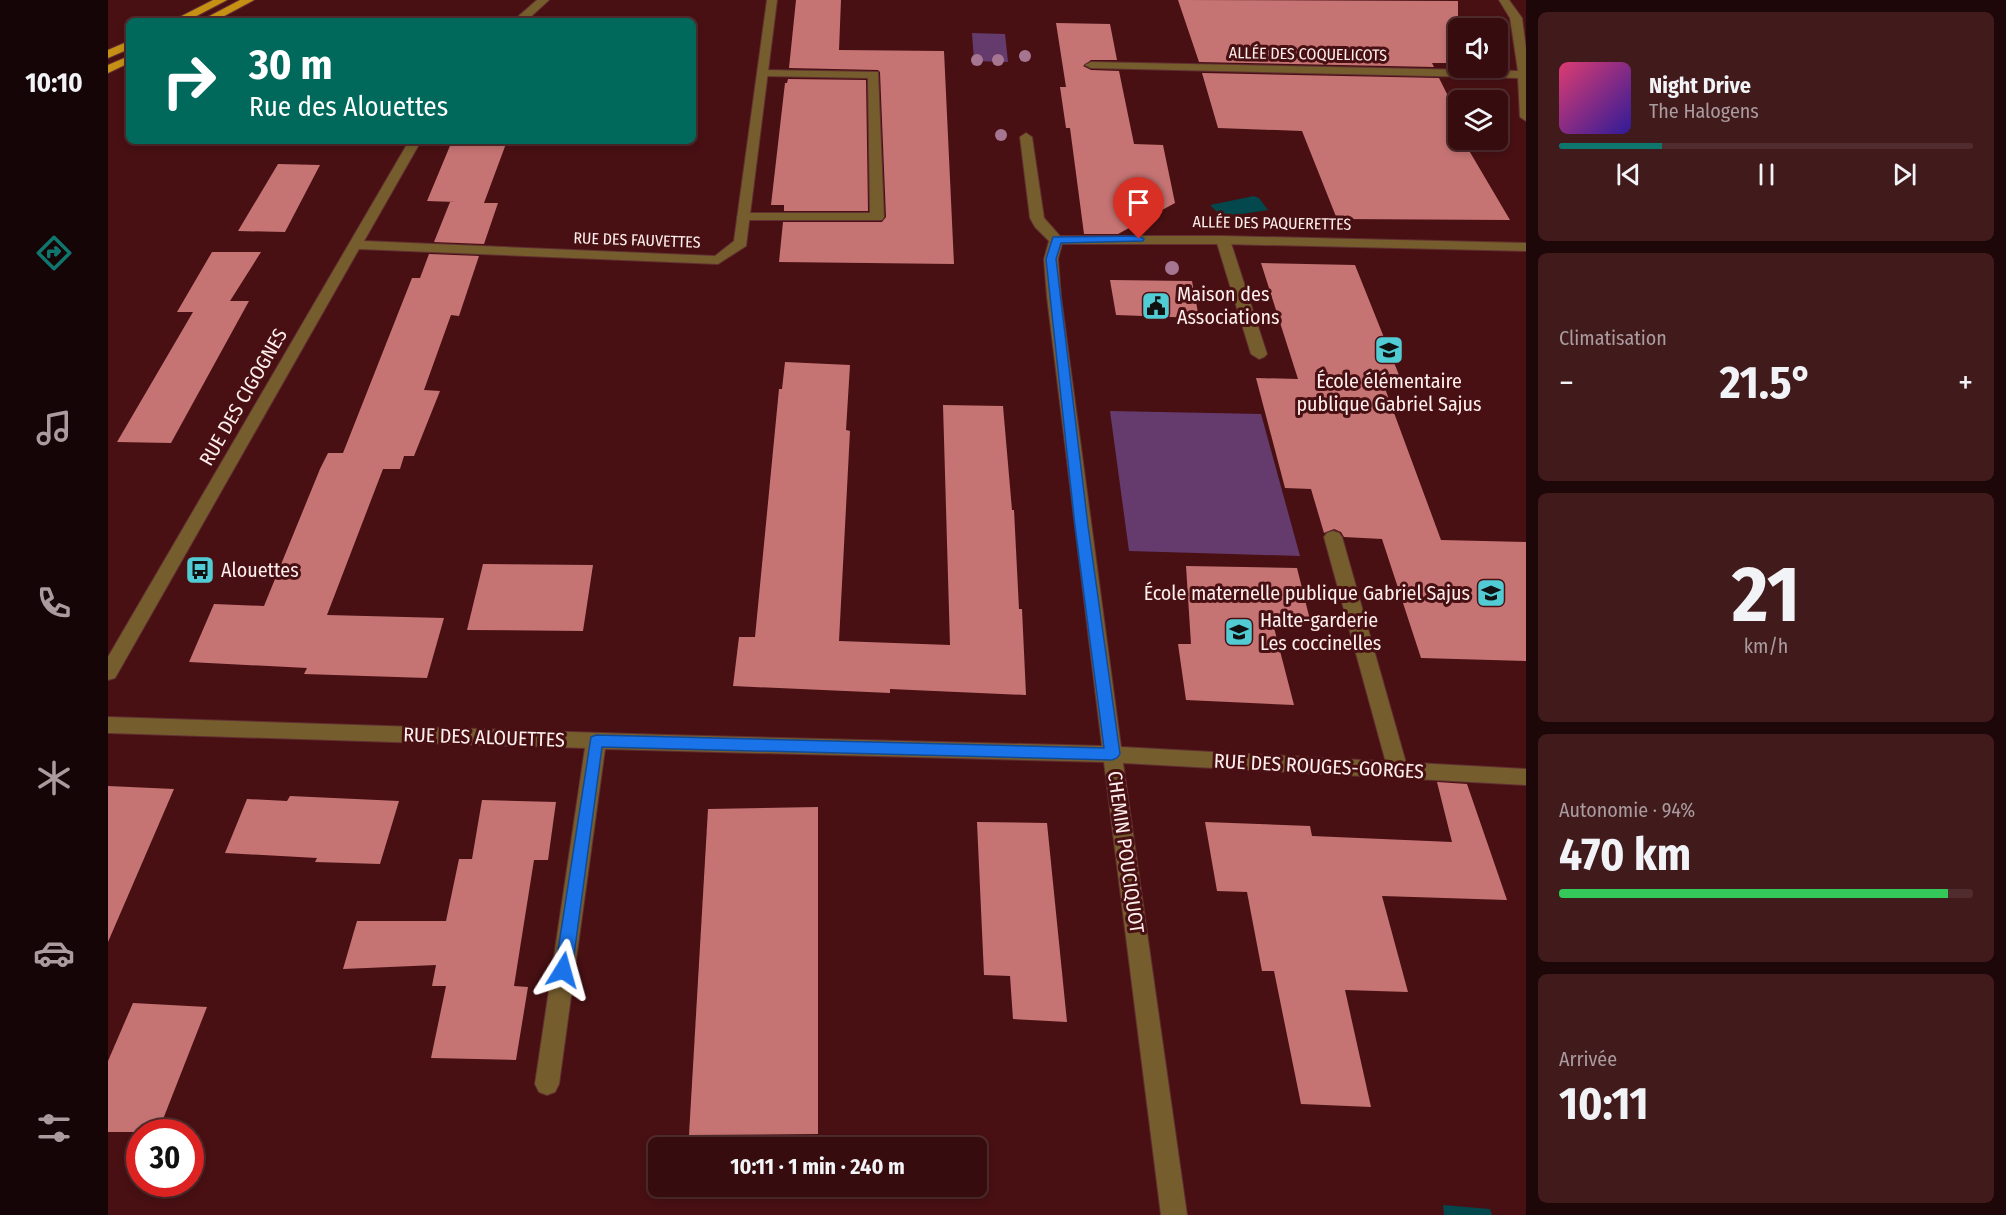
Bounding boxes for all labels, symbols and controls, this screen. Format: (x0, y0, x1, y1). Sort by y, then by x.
map controls (1448, 18, 1508, 150)
button: sound (1448, 18, 1508, 78)
text: 30 m (249, 40, 333, 90)
icon: right (150, 42, 228, 120)
street label: ALLÉE DES COQUELICOTS (1229, 43, 1387, 65)
text: 10:10 (25, 67, 83, 99)
text: Night Drive (1649, 72, 1751, 99)
button: layers (1448, 90, 1508, 150)
text: Rue des Alouettes (249, 91, 448, 123)
text: The Halogens (1649, 99, 1759, 123)
icon: previous (1612, 158, 1645, 191)
icon: pause (1750, 158, 1783, 191)
icon: next (1888, 158, 1921, 191)
pin (1113, 177, 1164, 239)
icon: arrive (1122, 186, 1155, 219)
street label: ALLÉE DES PAQUERETTES (1193, 212, 1352, 234)
street label: RUE DES FAUVETTES (573, 228, 701, 252)
icon: directions (33, 232, 75, 274)
place label: Maison des Associations (1177, 282, 1280, 329)
public building icon: Maison des Associations (1140, 290, 1172, 322)
street label: RUE DES CIGOGNES (194, 324, 292, 470)
text: Climatisation (1559, 326, 1667, 350)
school or university icon: École élémentaire publique Gabriel Sajus (1373, 334, 1405, 366)
text: 21.5° (1720, 356, 1812, 410)
text: − (1559, 363, 1574, 403)
text: + (1958, 363, 1973, 403)
place label: École élémentaire publique Gabriel Sajus (1296, 369, 1482, 416)
icon: music (33, 407, 75, 449)
text: 21 (1732, 548, 1800, 642)
bus stop icon: Alouettes (184, 554, 216, 586)
place label: Alouettes (221, 558, 299, 582)
school or university icon: École maternelle publique Gabriel Sajus (1475, 577, 1507, 609)
place label: École maternelle publique Gabriel Sajus (1144, 581, 1470, 605)
icon: phone (33, 582, 75, 624)
place label: Halte-garderie Les coccinelles (1260, 608, 1381, 655)
school or university icon: Halte-garderie Les coccinelles (1223, 616, 1255, 648)
text: km/h (1744, 634, 1788, 658)
street label: RUE DES ALOUETTES (403, 722, 565, 752)
street label: RUE DES ROUGES-GORGES (1213, 749, 1425, 783)
icon: climate (33, 757, 75, 799)
street label: CHEMIN POUCIQUOT (1103, 769, 1149, 935)
text: Autonomie · 94% (1559, 798, 1695, 822)
text: 470 km (1559, 828, 1691, 882)
icon: car (33, 932, 75, 974)
position arrow (531, 938, 595, 1002)
text: Arrivée (1559, 1047, 1617, 1071)
text: 10:11 (1559, 1077, 1649, 1131)
icon: filters (33, 1107, 75, 1149)
speed limit sign: 30 (126, 1119, 204, 1197)
text: 10:11 · 1 min · 240 m (730, 1153, 905, 1180)

